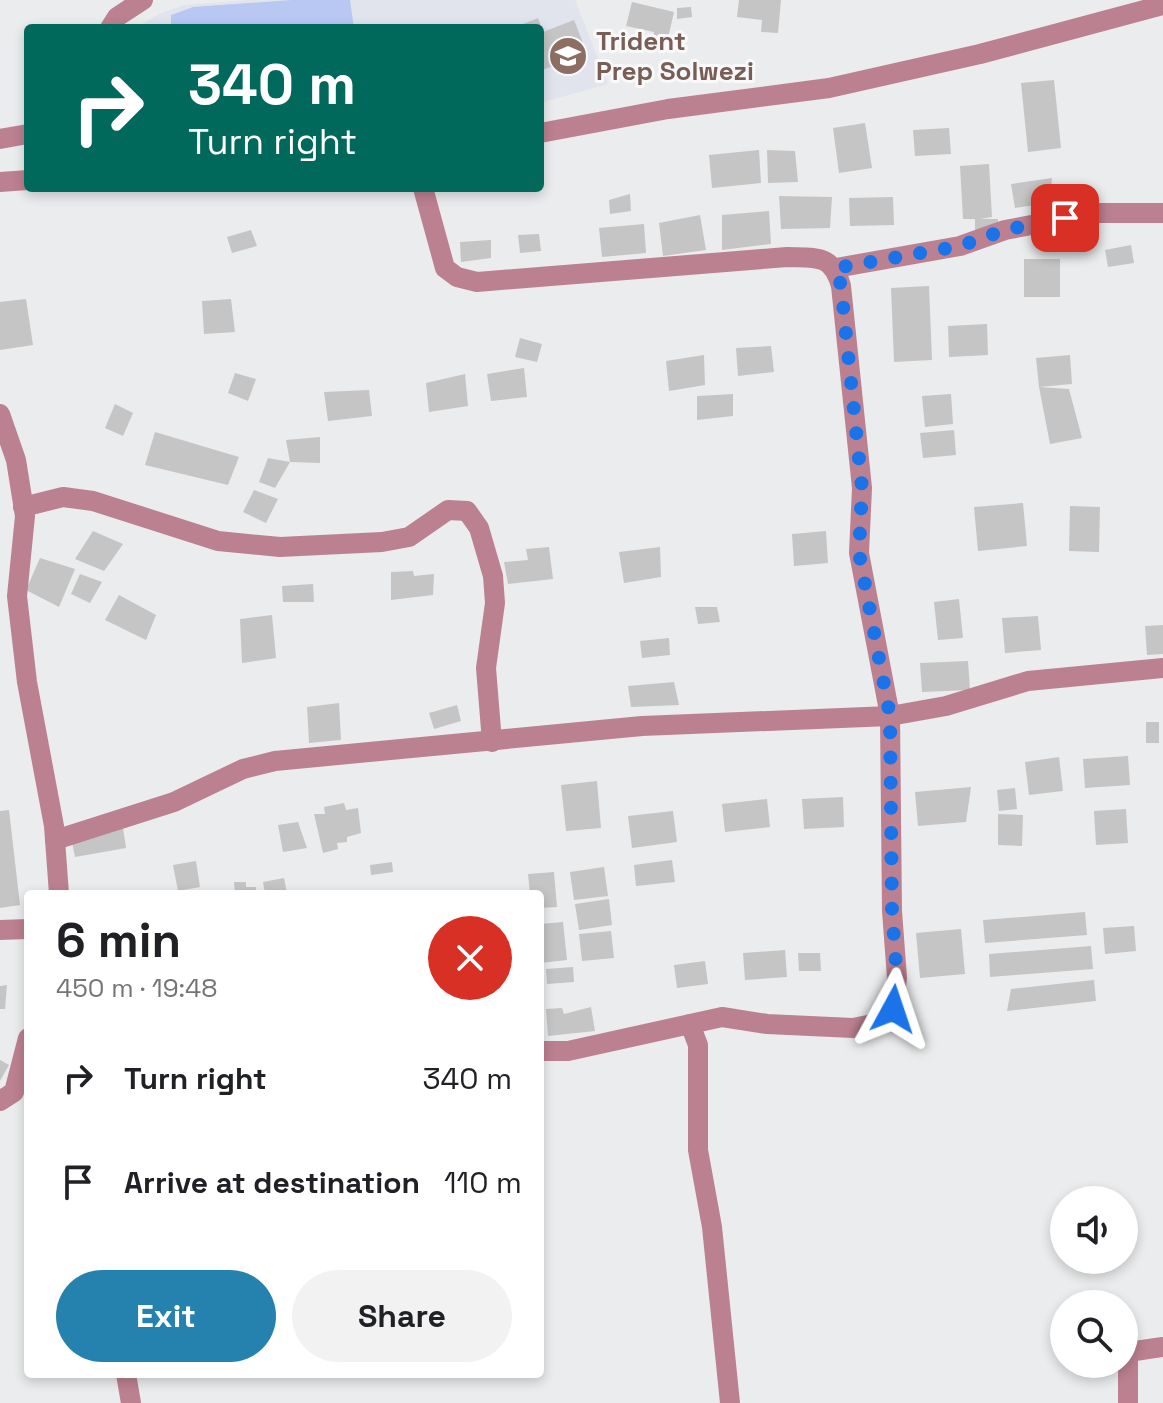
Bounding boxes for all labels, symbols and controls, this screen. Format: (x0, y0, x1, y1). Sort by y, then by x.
place label: Trident Prep Solwezi (596, 24, 754, 88)
school or university icon: Trident Prep Solwezi (547, 35, 589, 77)
text: 340 m (188, 49, 356, 120)
icon: right (56, 56, 160, 160)
text: Turn right (188, 119, 357, 165)
pin (1031, 184, 1099, 252)
icon: arrive (1043, 196, 1087, 240)
text: 6 min (56, 910, 181, 971)
button: close (428, 916, 512, 1000)
position arrow (851, 967, 935, 1051)
text: 450 m · 19:48 (56, 971, 218, 1005)
icon: right (56, 1056, 100, 1100)
text: Turn right (124, 1059, 267, 1098)
text: 340 m (422, 1059, 512, 1098)
icon: arrive (56, 1160, 100, 1204)
text: Arrive at destination (124, 1163, 420, 1202)
text: 110 m (444, 1163, 522, 1202)
map controls (1050, 1186, 1138, 1378)
button: sound (1050, 1186, 1138, 1274)
button: Exit (56, 1270, 276, 1362)
button: Share (292, 1270, 512, 1362)
button: search (1050, 1290, 1138, 1378)

